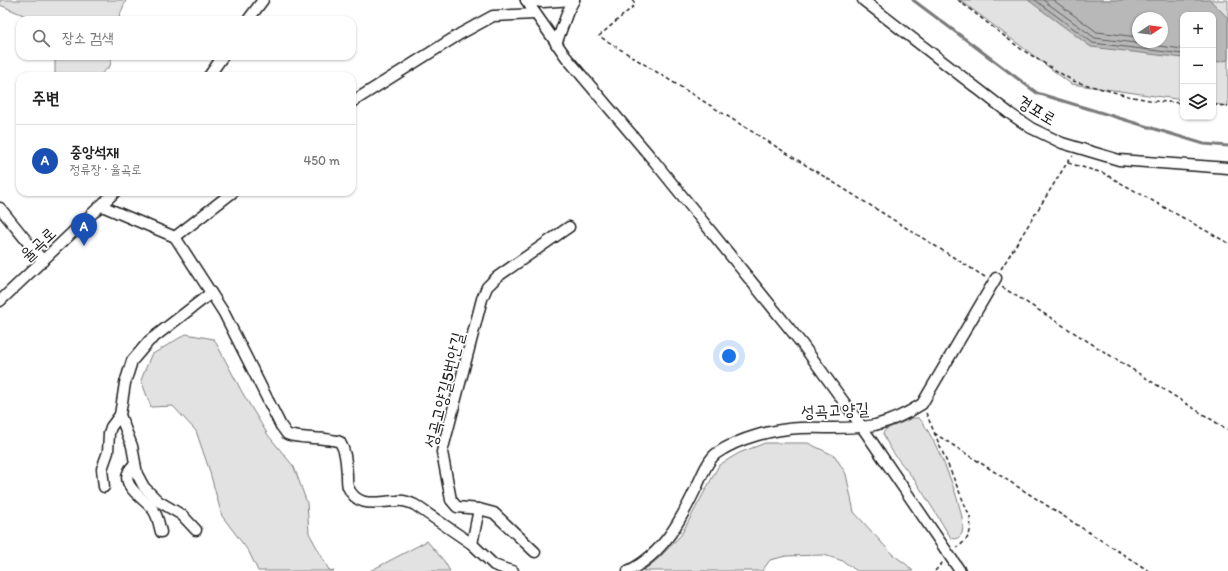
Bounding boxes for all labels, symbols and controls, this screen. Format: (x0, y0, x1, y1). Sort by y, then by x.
north arrow (1132, 12, 1168, 48)
map controls (1180, 12, 1216, 120)
button: + (1180, 12, 1216, 48)
search box (16, 16, 356, 60)
icon: search (30, 27, 52, 49)
text: 장소 검색 (62, 29, 114, 47)
button: − (1180, 48, 1216, 84)
button: layers (1180, 84, 1216, 120)
text: 주변 (32, 88, 59, 108)
street label: 경포로 (1014, 91, 1060, 129)
text: 중앙석재 (70, 143, 118, 161)
text: A (41, 153, 49, 168)
text: 450 m (303, 153, 340, 168)
text: 정류장 · 율곡로 (70, 162, 142, 177)
pin: A (71, 213, 97, 246)
street label: 율곡로 (16, 223, 60, 265)
street label: 성곡고양길5번안길 (420, 330, 468, 450)
your location (719, 346, 739, 366)
street label: 성곡고양길 (800, 398, 870, 422)

